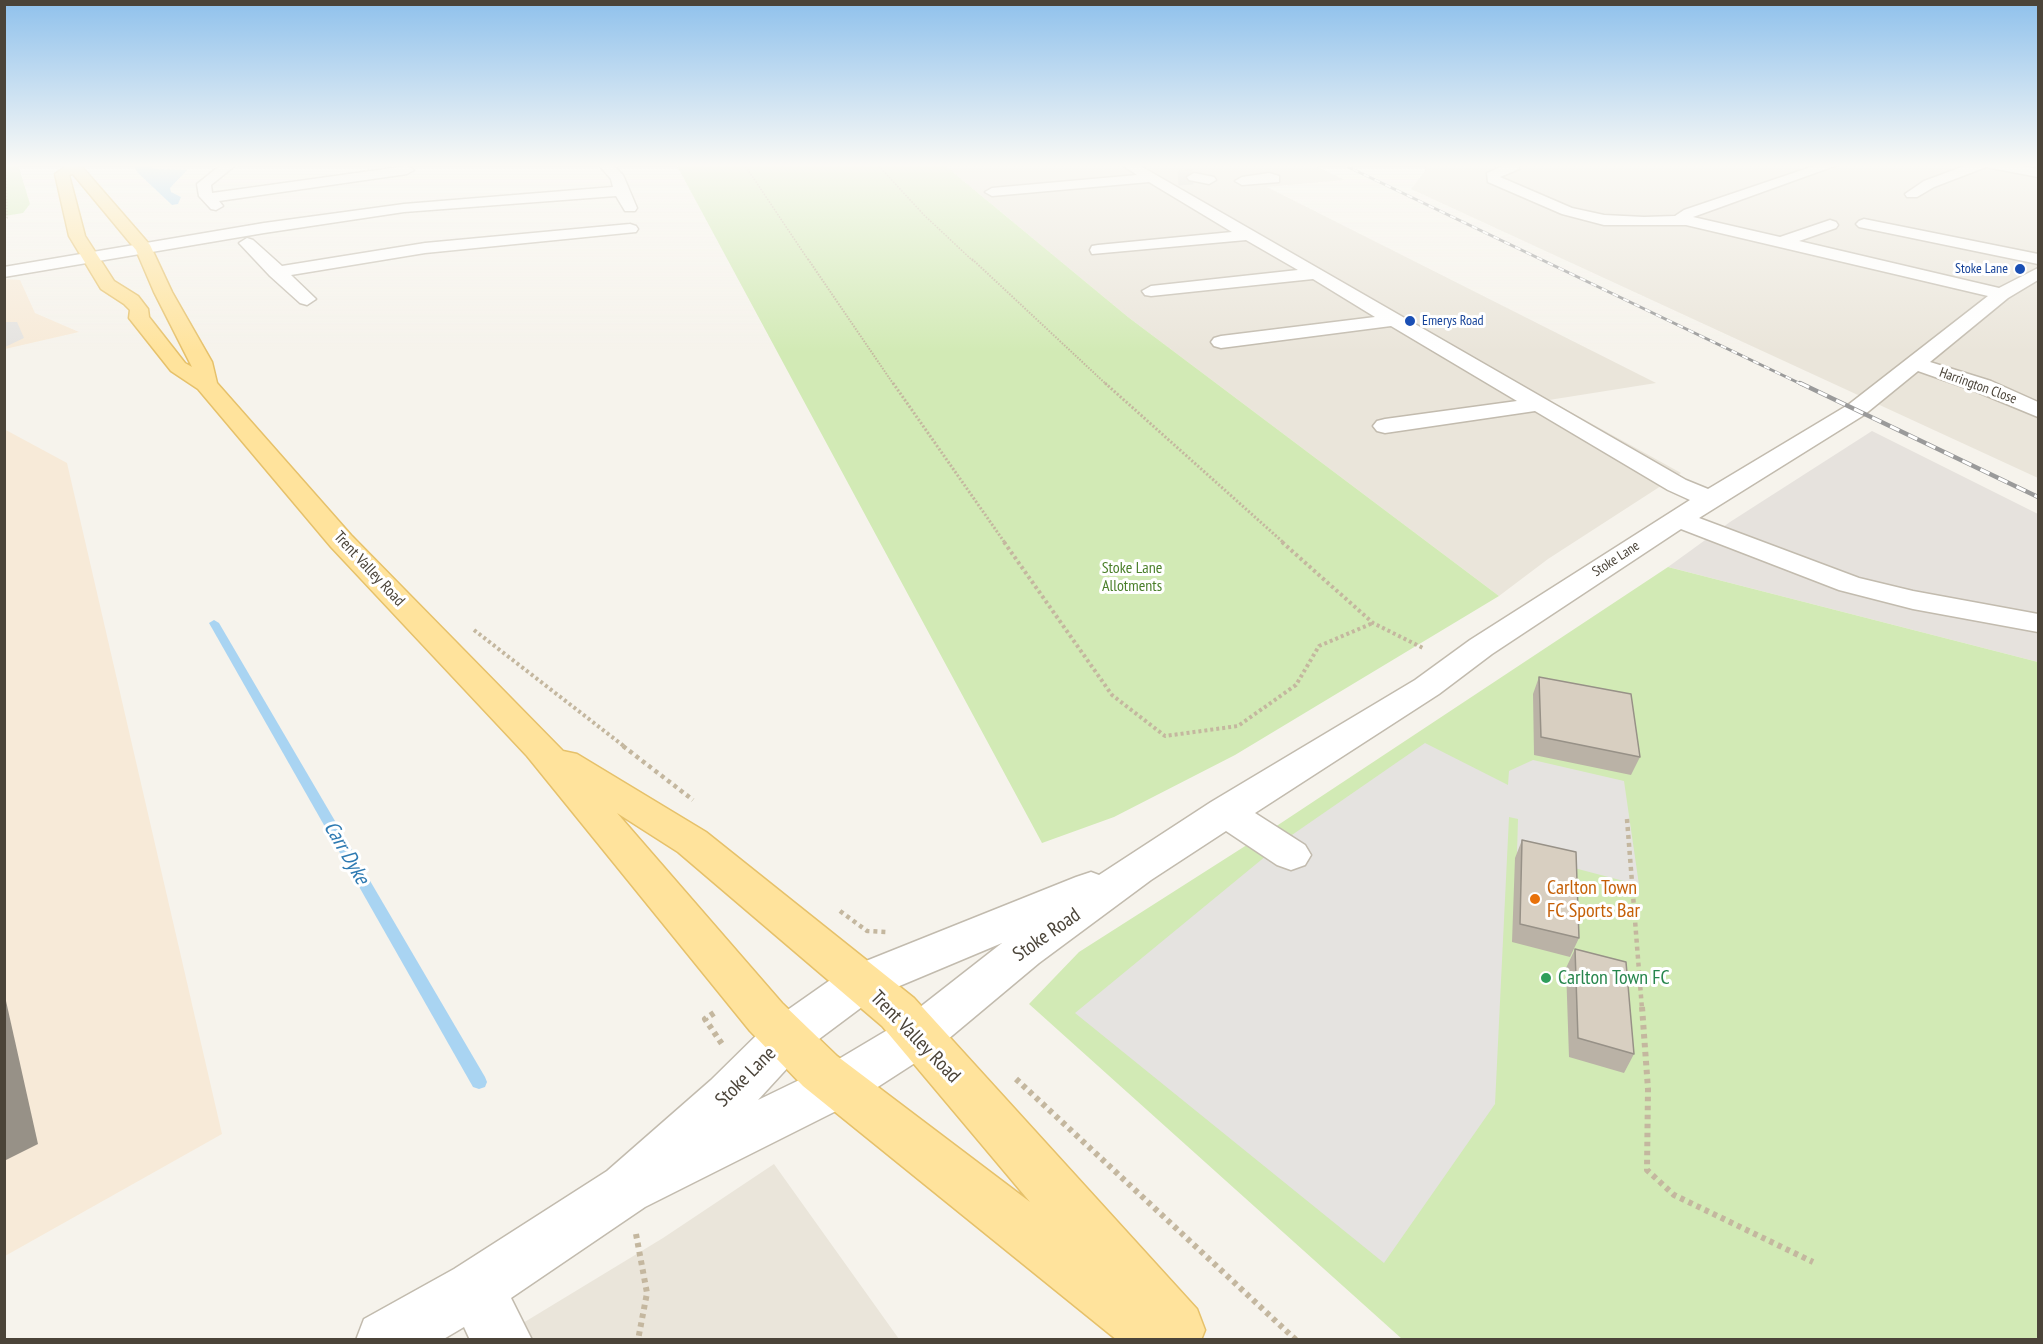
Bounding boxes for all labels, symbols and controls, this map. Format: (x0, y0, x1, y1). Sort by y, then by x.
place label: Stoke Lane (1955, 261, 2008, 277)
marker: Stoke Lane (2013, 262, 2027, 276)
place label: Emerys Road (1422, 313, 1484, 329)
marker: Emerys Road (1403, 314, 1417, 328)
street label: Harrington Close (1937, 364, 2019, 408)
street label: Trent Valley Road (329, 528, 409, 610)
street label: Stoke Lane (1589, 538, 1643, 580)
park label: Stoke Lane Allotments (1102, 558, 1162, 596)
water label: Carr Dyke (318, 817, 374, 889)
place label: Carlton Town FC Sports Bar (1547, 876, 1640, 923)
marker: Carlton Town FC Sports Bar (1528, 892, 1542, 906)
street label: Stoke Road (1009, 903, 1085, 967)
place label: Carlton Town FC (1558, 966, 1670, 990)
marker: Carlton Town FC (1539, 971, 1553, 985)
street label: Trent Valley Road (865, 986, 965, 1088)
street label: Stoke Lane (711, 1042, 781, 1112)

